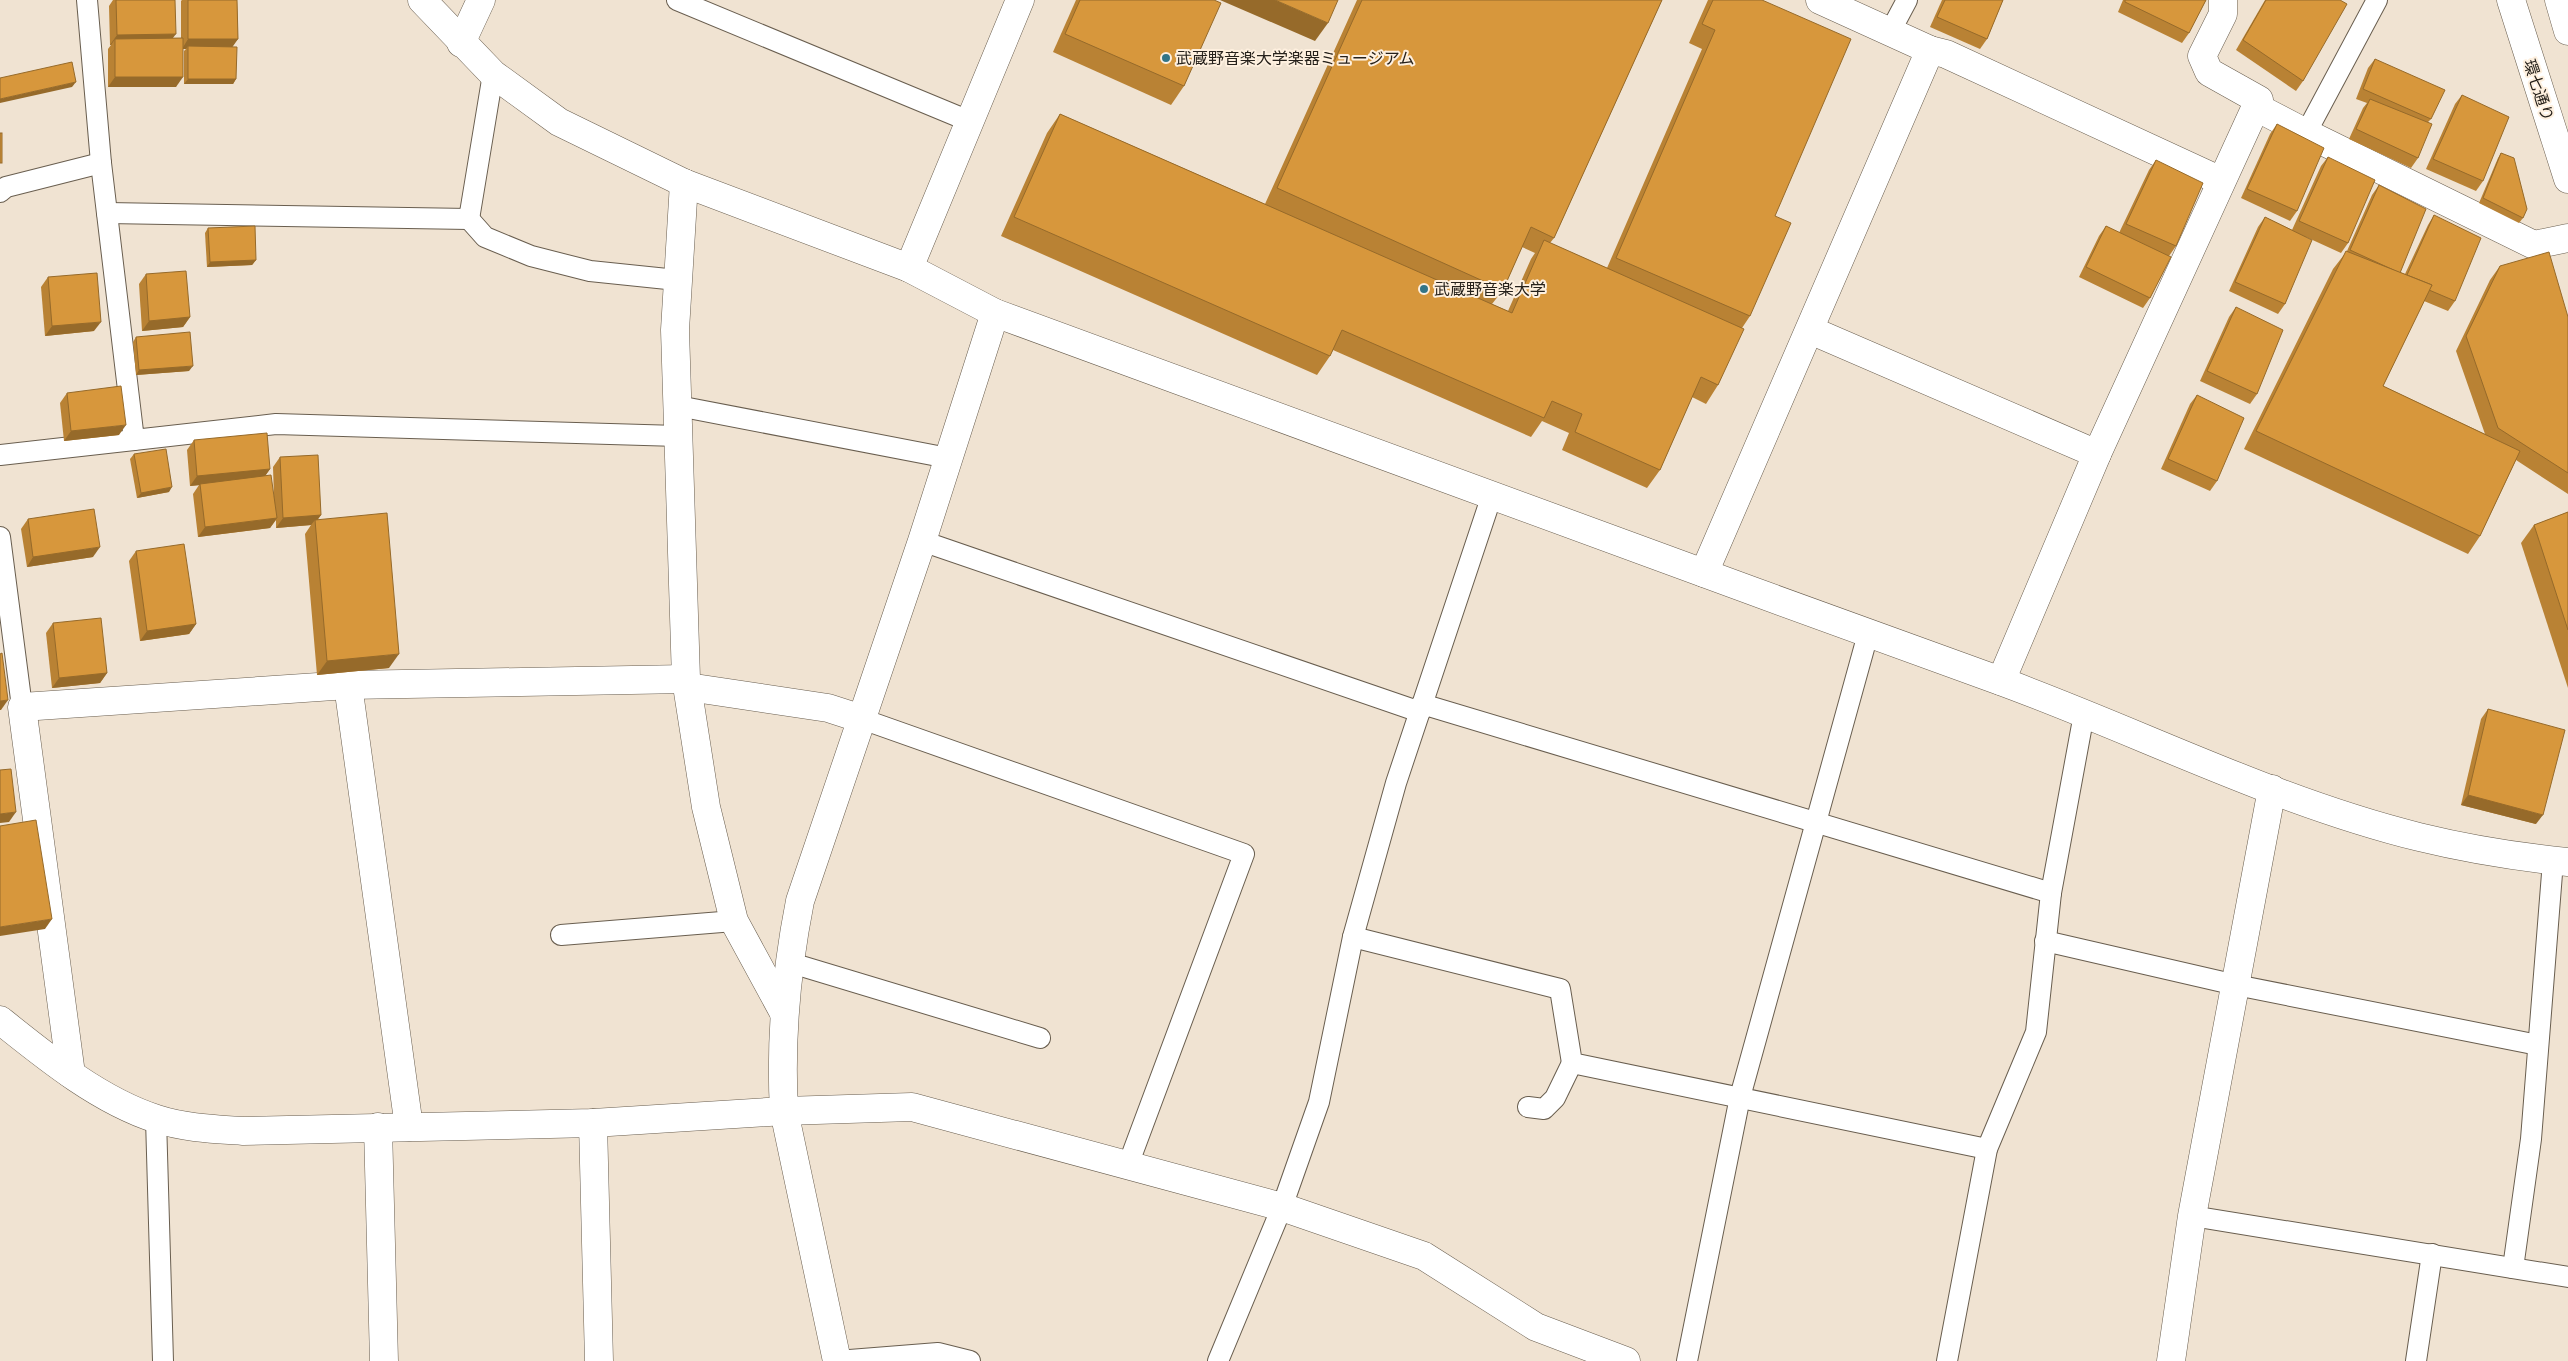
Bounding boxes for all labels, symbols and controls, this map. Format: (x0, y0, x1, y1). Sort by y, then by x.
place label: 武蔵野音楽大学楽器ミュージアム (1176, 50, 1415, 69)
marker: 武蔵野音楽大学楽器ミュージアム (1160, 52, 1172, 64)
street label: 環七通り (2519, 57, 2556, 124)
place label: 武蔵野音楽大学 (1434, 281, 1546, 300)
marker: 武蔵野音楽大学 (1418, 283, 1430, 295)

